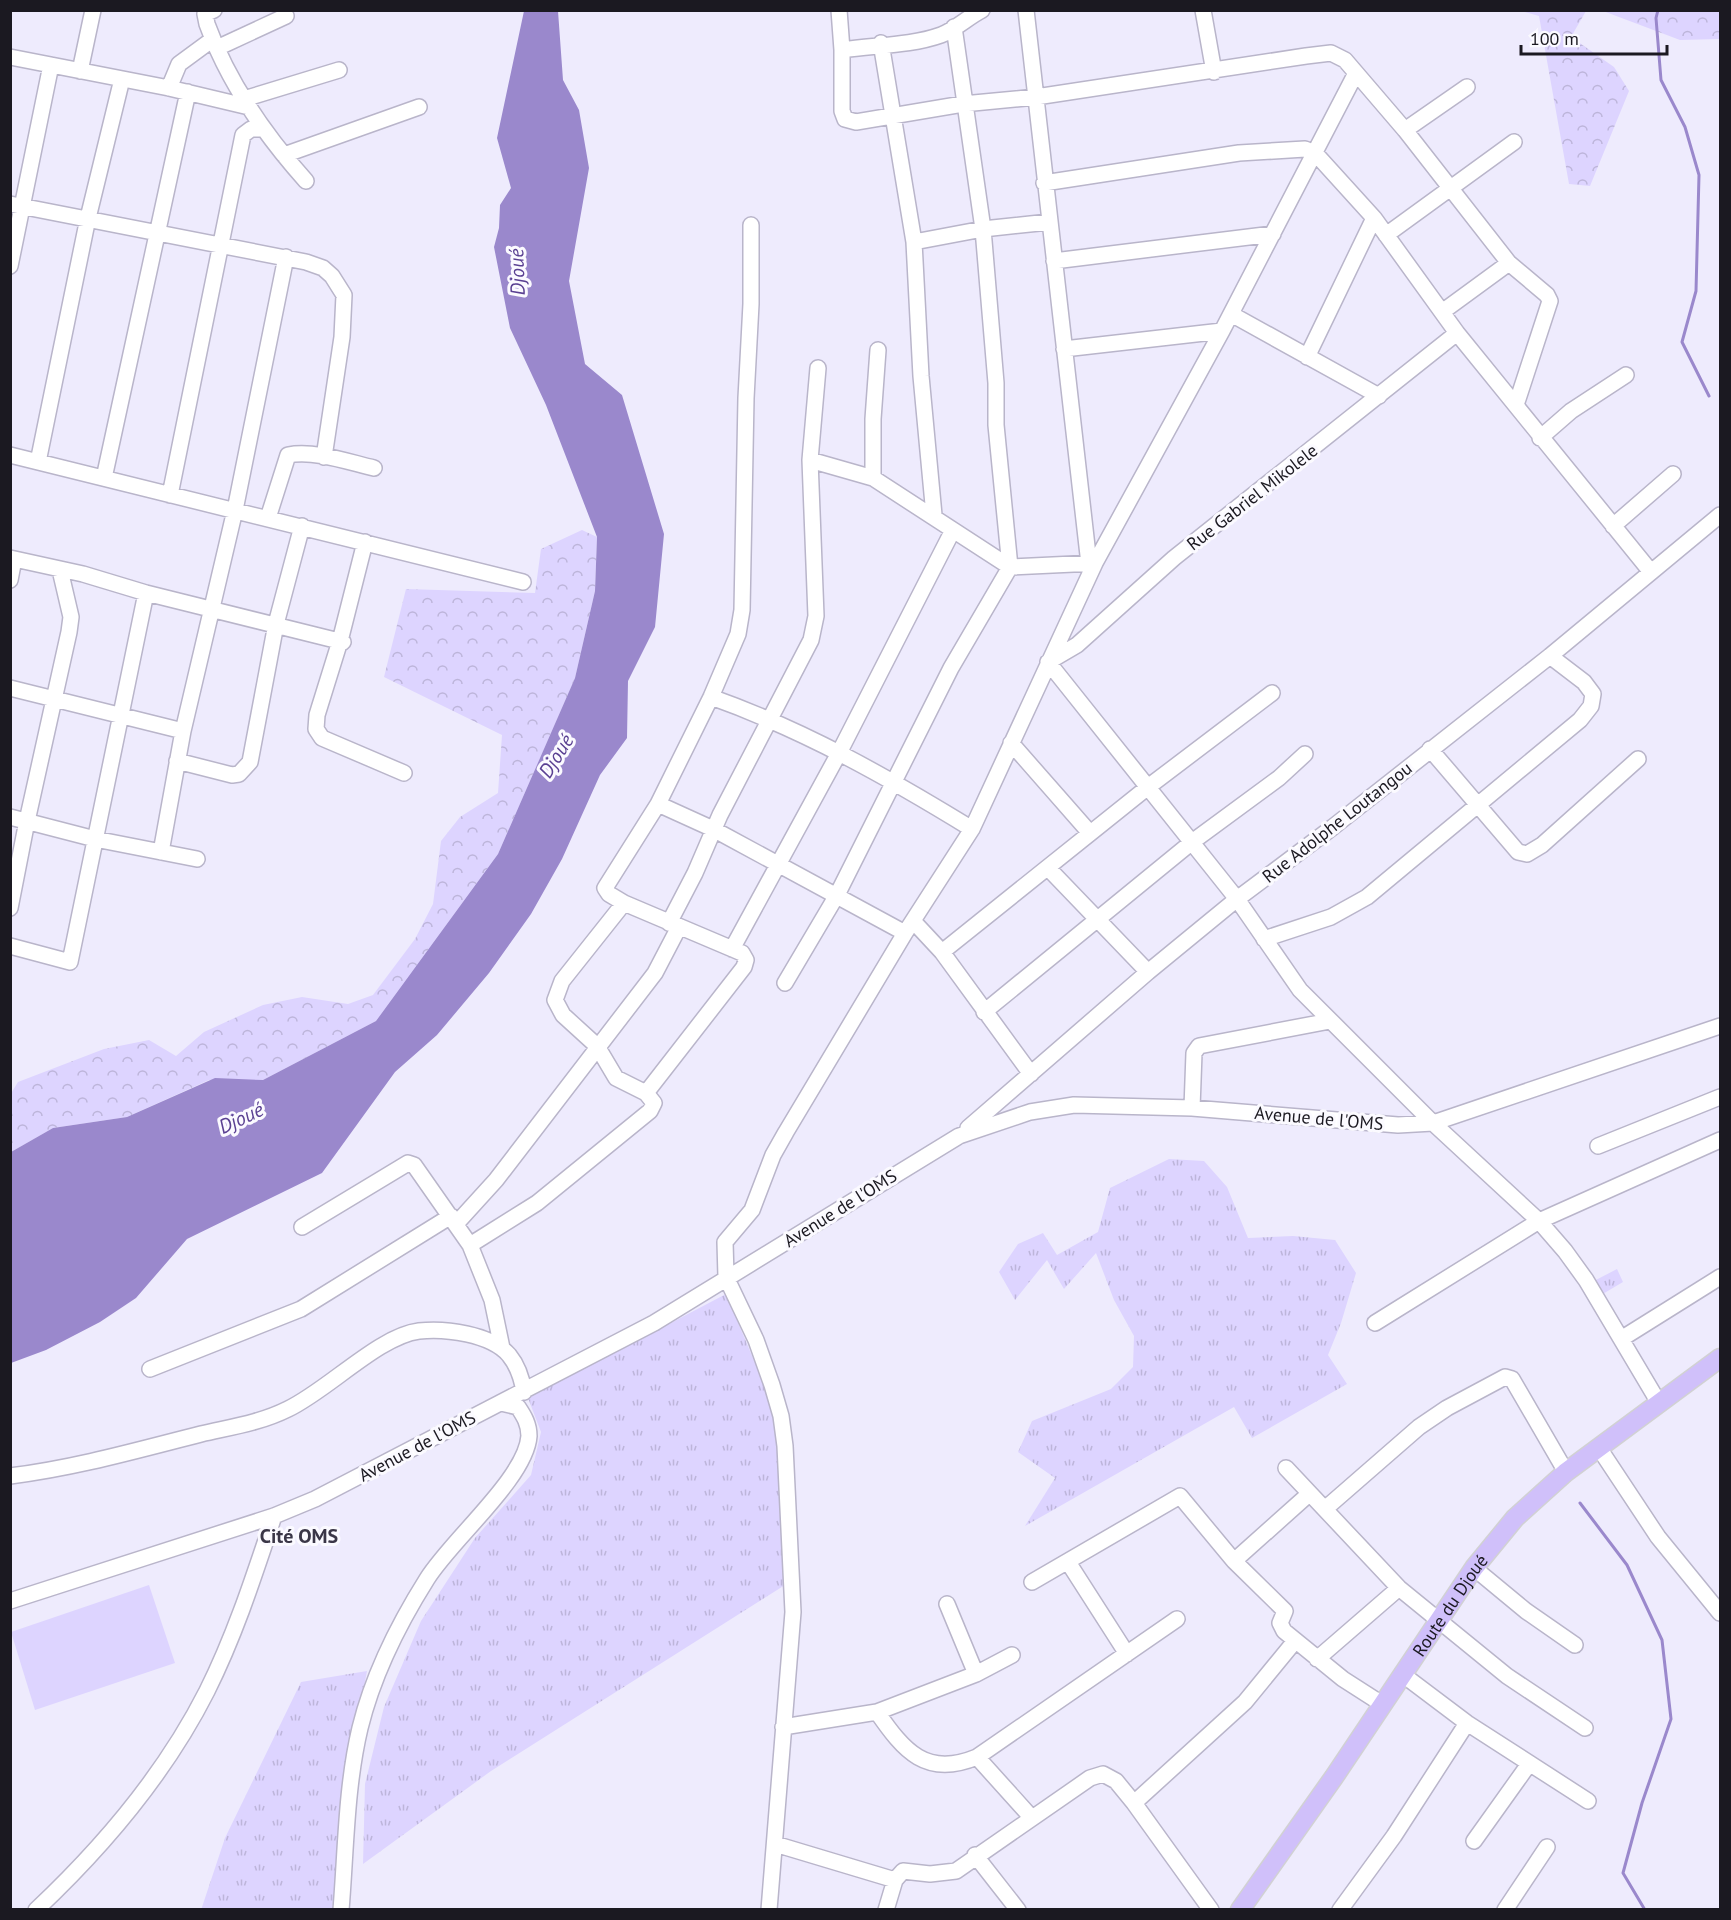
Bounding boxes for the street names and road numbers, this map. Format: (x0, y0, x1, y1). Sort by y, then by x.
street label: Rue Gabriel Mikolele (1182, 439, 1322, 555)
street label: Rue Adolphe Loutangou (1258, 756, 1416, 888)
street label: Avenue de l'OMS (1254, 1101, 1384, 1135)
street label: Avenue de l'OMS (779, 1164, 901, 1252)
street label: Avenue de l'OMS (355, 1406, 479, 1486)
street label: Route du Djoué (1407, 1549, 1492, 1660)

